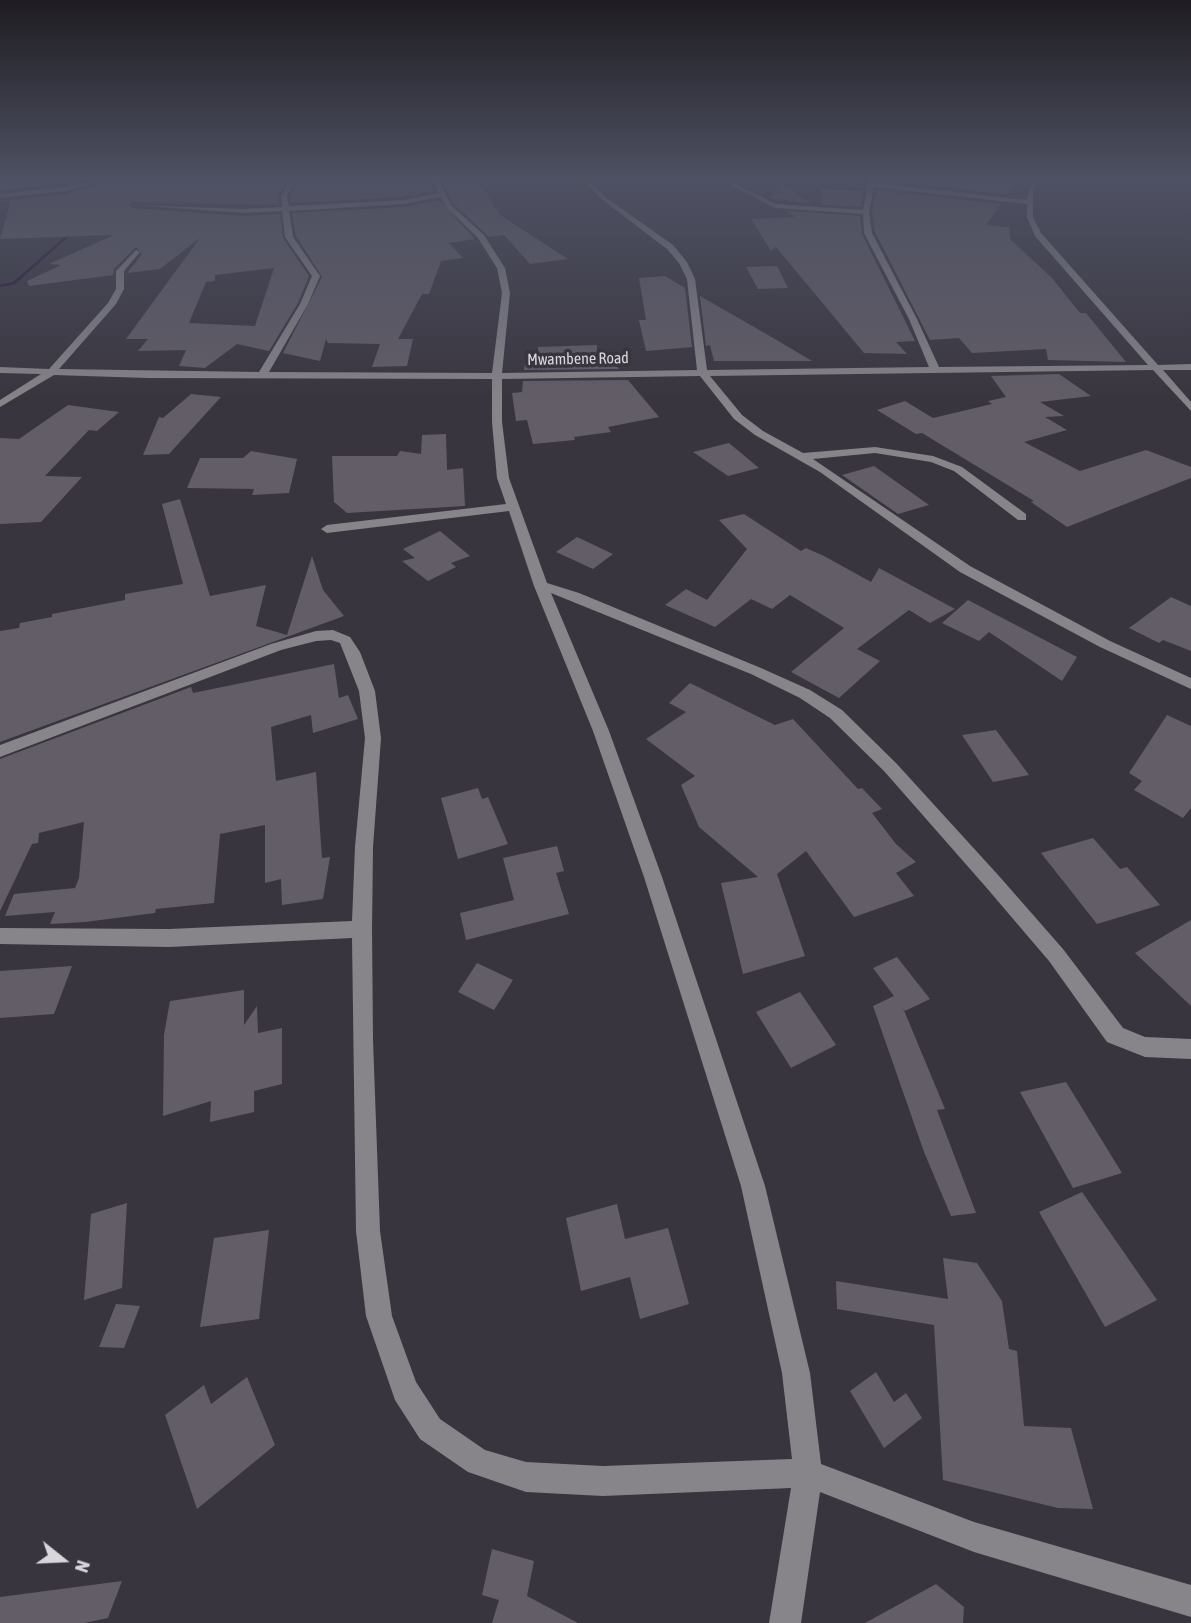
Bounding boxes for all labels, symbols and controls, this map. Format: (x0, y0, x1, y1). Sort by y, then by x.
street label: Mwambene Road (527, 349, 629, 369)
north arrow (28, 1525, 98, 1595)
text: N (71, 1558, 95, 1575)

